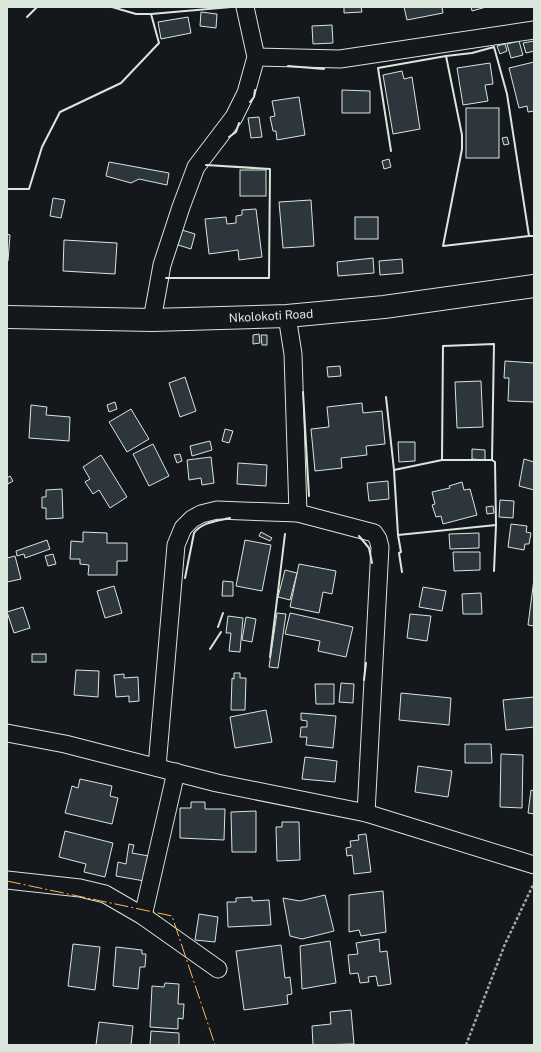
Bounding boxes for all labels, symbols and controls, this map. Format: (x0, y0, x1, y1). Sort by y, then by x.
street label: Nkolokoti Road (229, 307, 313, 325)

